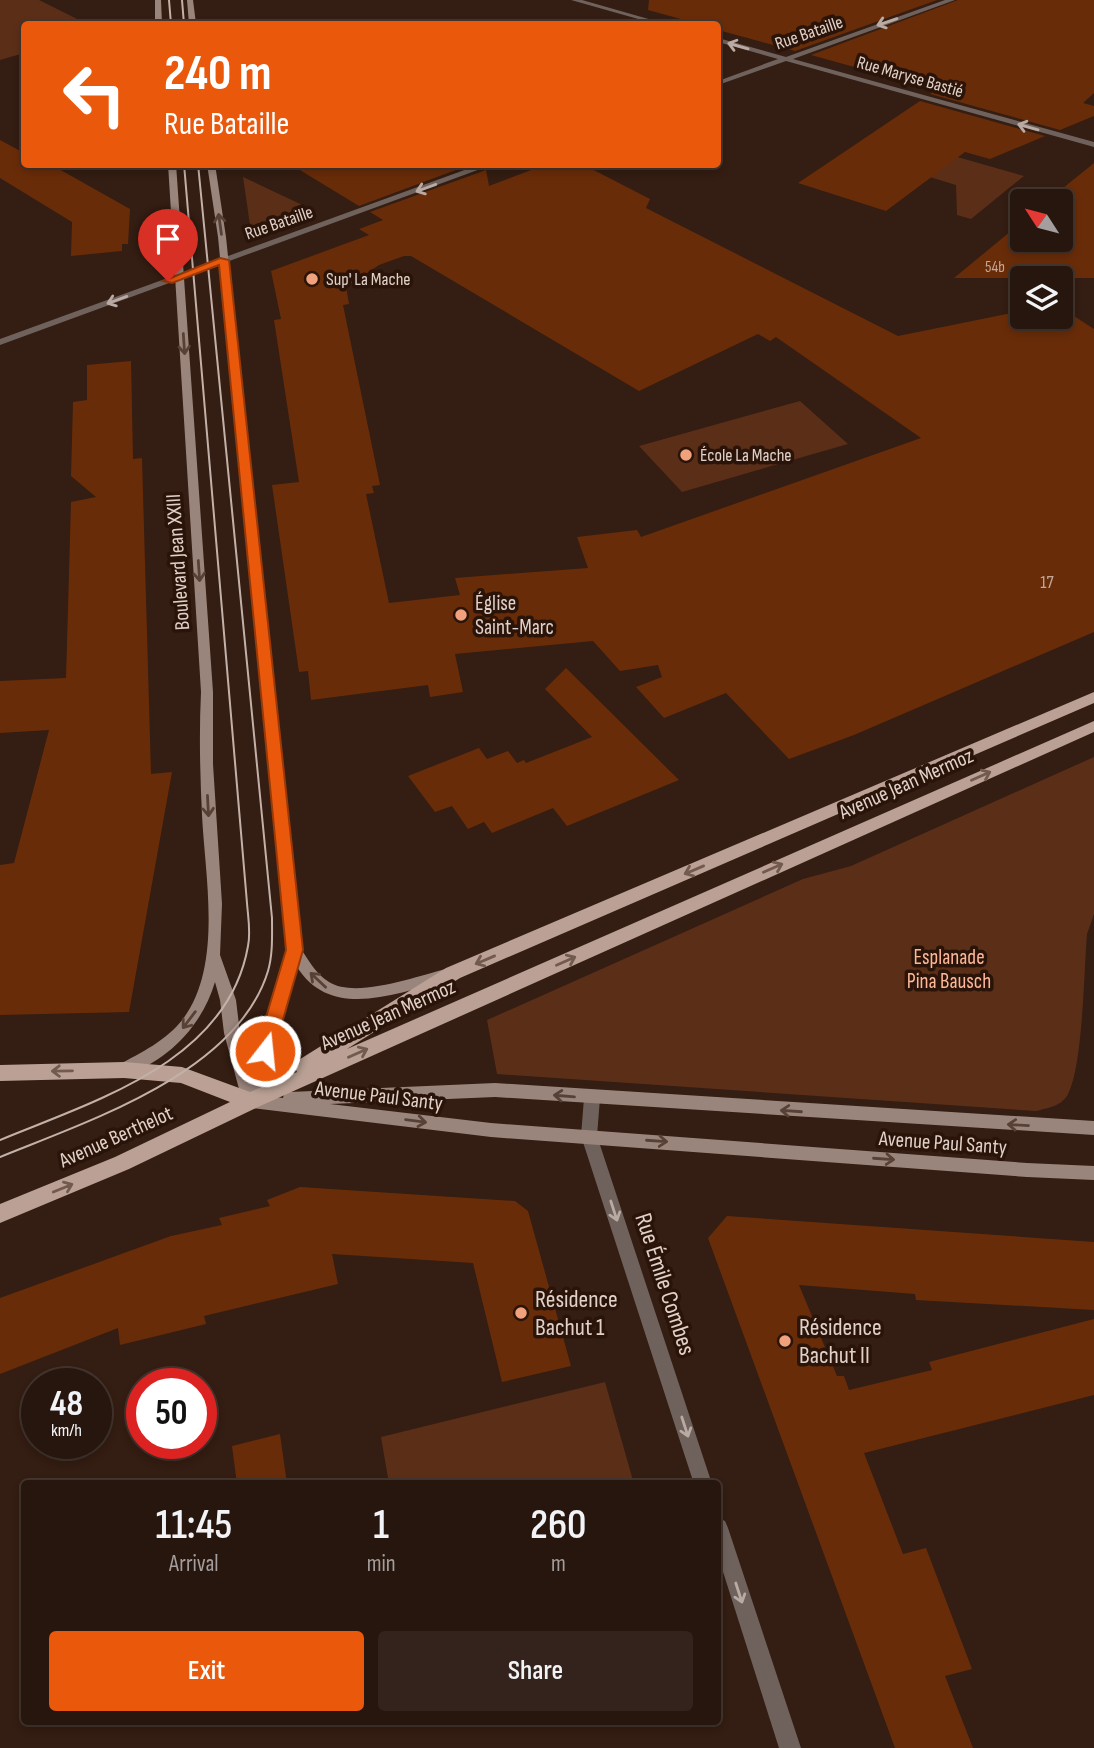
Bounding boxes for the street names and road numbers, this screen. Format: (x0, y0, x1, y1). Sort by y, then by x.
street label: Rue Bataille (772, 12, 846, 54)
street label: Rue Maryse Bastié (854, 52, 966, 102)
street label: Rue Bataille (242, 202, 316, 244)
street label: Boulevard Jean XXIII (161, 493, 195, 631)
street label: Avenue Jean Mermoz (834, 743, 977, 825)
street label: Avenue Jean Mermoz (316, 974, 459, 1056)
street label: Avenue Paul Santy (313, 1076, 444, 1116)
street label: Avenue Berthelot (54, 1101, 177, 1174)
street label: Avenue Paul Santy (877, 1126, 1008, 1160)
street label: Rue Émile Combes (628, 1209, 702, 1359)

